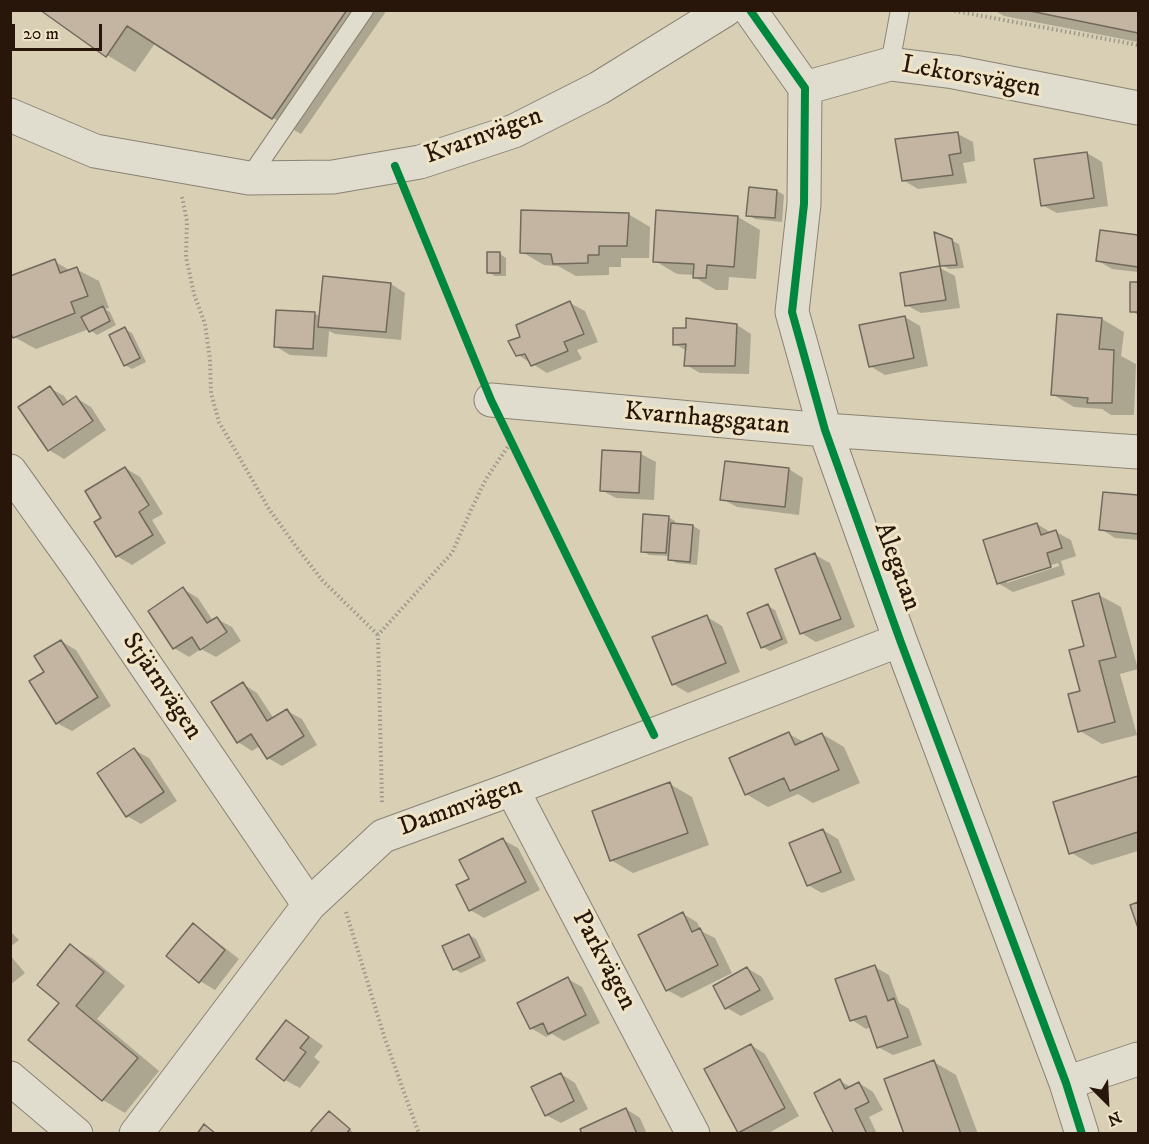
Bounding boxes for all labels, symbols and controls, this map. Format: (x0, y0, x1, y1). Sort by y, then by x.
scale bar (15, 12, 105, 50)
text: 20 m (23, 23, 59, 45)
street label: Lektorsvägen (899, 50, 1043, 106)
street label: Kvarnvägen (421, 101, 547, 173)
street label: Kvarnhagsgatan (623, 397, 791, 443)
street label: Alegatan (866, 519, 926, 615)
street label: Stjärnvägen (114, 628, 208, 746)
street label: Dammvägen (395, 771, 527, 845)
street label: Parkvägen (564, 906, 642, 1016)
north arrow (1077, 1072, 1137, 1132)
text: N (1104, 1107, 1124, 1130)

